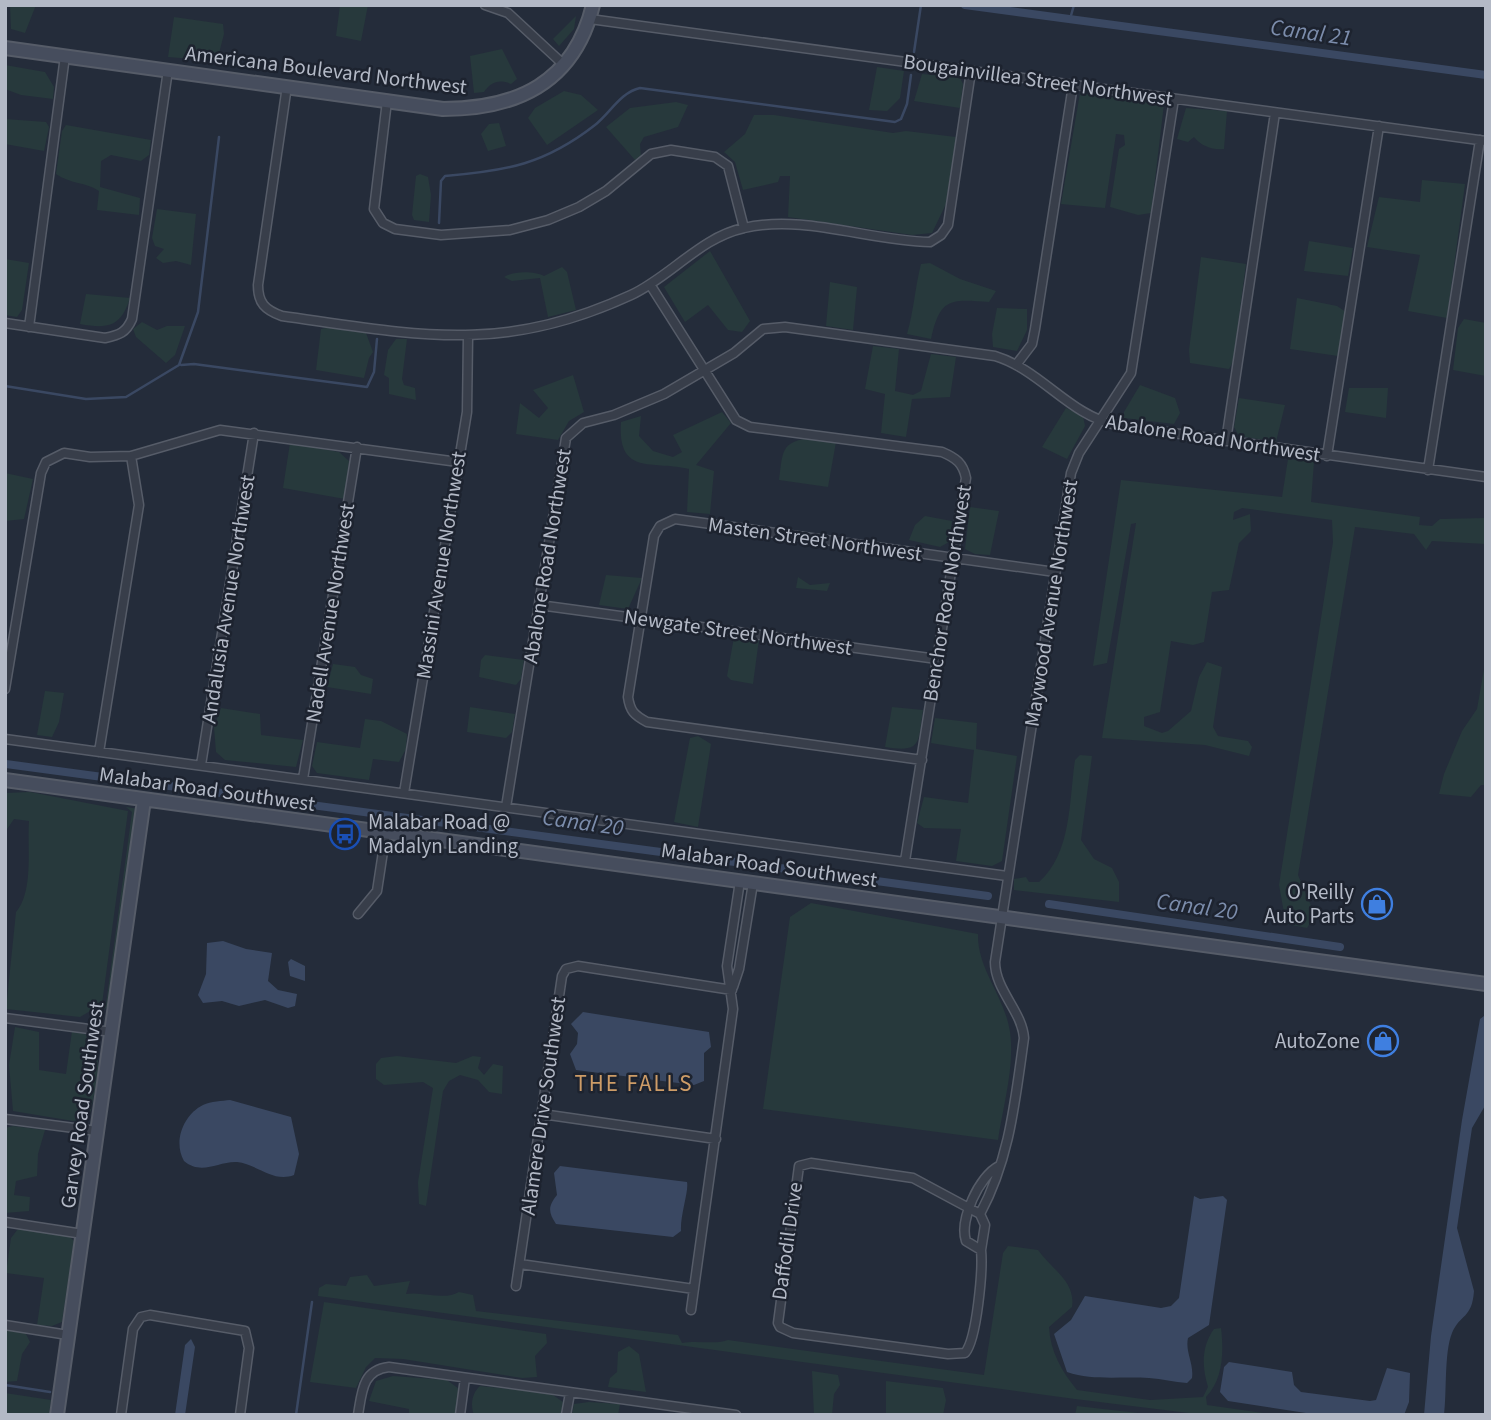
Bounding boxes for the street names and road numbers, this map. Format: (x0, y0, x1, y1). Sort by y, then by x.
street label: Americana Boulevard Northwest (183, 38, 469, 102)
street label: Bougainvillea Street Northwest (901, 46, 1175, 114)
street label: Abalone Road Northwest (1103, 406, 1323, 470)
street label: Abalone Road Northwest (515, 446, 579, 666)
street label: Massini Avenue Northwest (408, 449, 474, 681)
street label: Andalusia Avenue Northwest (194, 473, 262, 725)
street label: Maywood Avenue Northwest (1017, 477, 1085, 729)
street label: Benchor Road Northwest (915, 482, 979, 704)
street label: Nadell Avenue Northwest (298, 501, 362, 725)
street label: Masten Street Northwest (706, 509, 924, 569)
street label: Newgate Street Northwest (622, 601, 854, 663)
street label: Malabar Road Southwest (97, 759, 317, 819)
street label: Malabar Road Southwest (659, 835, 879, 895)
street label: Alamere Drive Southwest (513, 995, 573, 1217)
street label: Garvey Road Southwest (53, 1000, 111, 1210)
street label: Daffodil Drive (764, 1180, 810, 1302)

